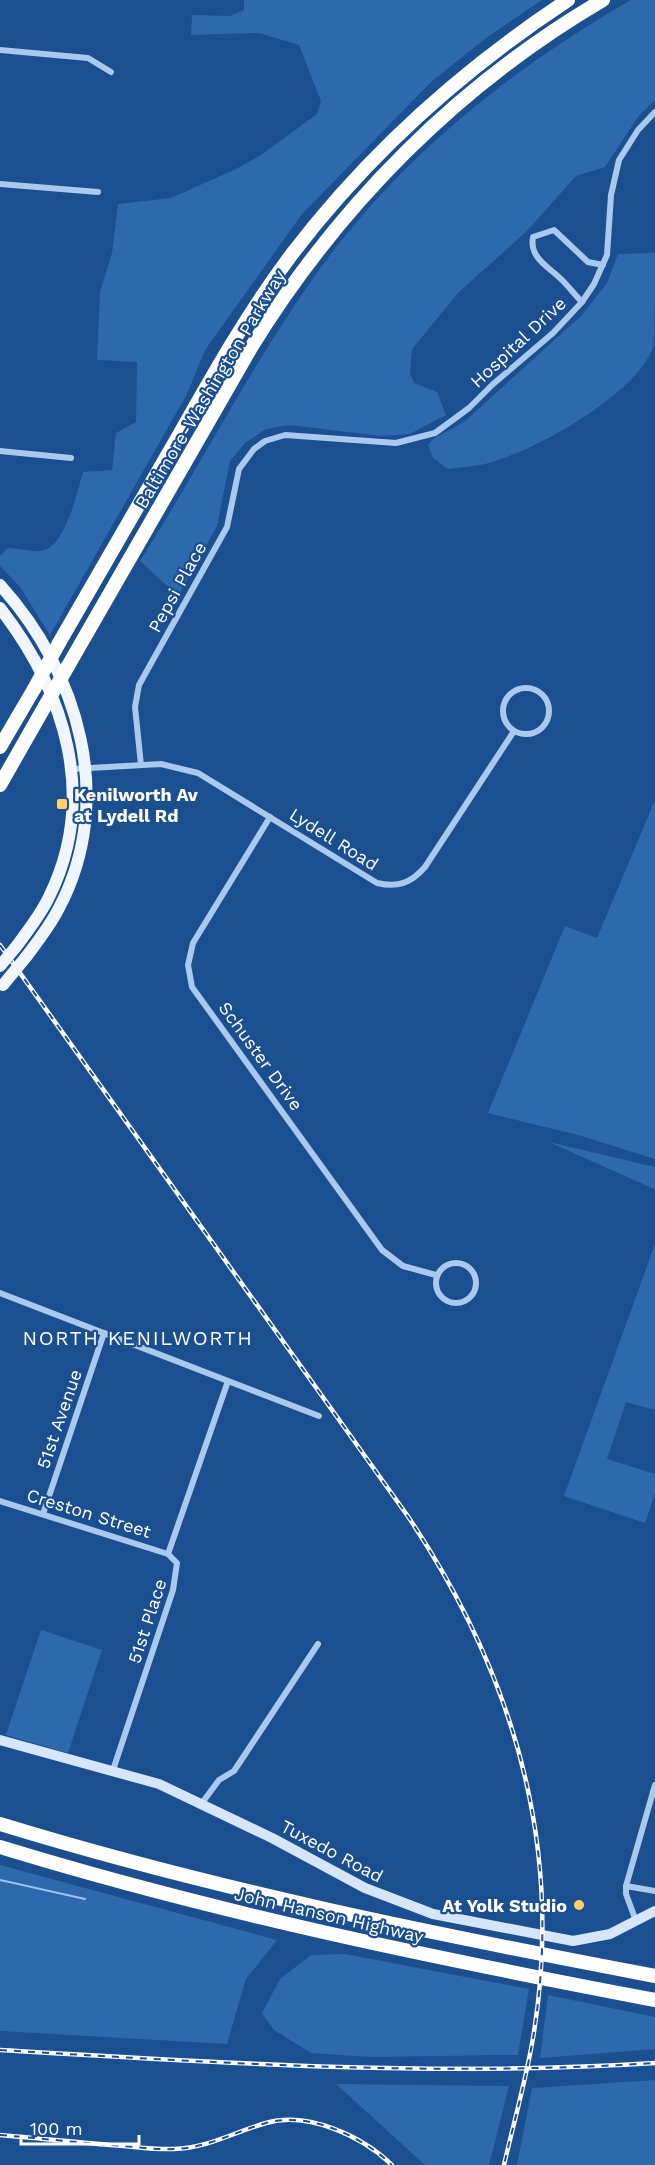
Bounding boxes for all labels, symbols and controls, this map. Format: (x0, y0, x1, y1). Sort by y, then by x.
street label: Baltimore-Washington Parkway (130, 265, 290, 512)
street label: Hospital Drive (466, 292, 570, 392)
street label: Pepsi Place (144, 538, 210, 636)
place label: Kenilworth Av at Lydell Rd (74, 784, 199, 826)
marker: Kenilworth Av at Lydell Rd (55, 797, 69, 811)
street label: Lydell Road (286, 803, 382, 875)
street label: Schuster Drive (215, 998, 307, 1114)
district label: NORTH KENILWORTH (23, 1326, 253, 1350)
street label: 51st Avenue (32, 1367, 86, 1471)
street label: Creston Street (24, 1484, 154, 1542)
street label: 51st Place (123, 1576, 171, 1666)
street label: Tuxedo Road (277, 1815, 387, 1887)
street label: John Hanson Highway (232, 1883, 426, 1947)
place label: At Yolk Studio (442, 1895, 567, 1916)
marker: At Yolk Studio (572, 1898, 586, 1912)
scale bar (21, 2108, 140, 2146)
text: 100 m (30, 2118, 83, 2139)

